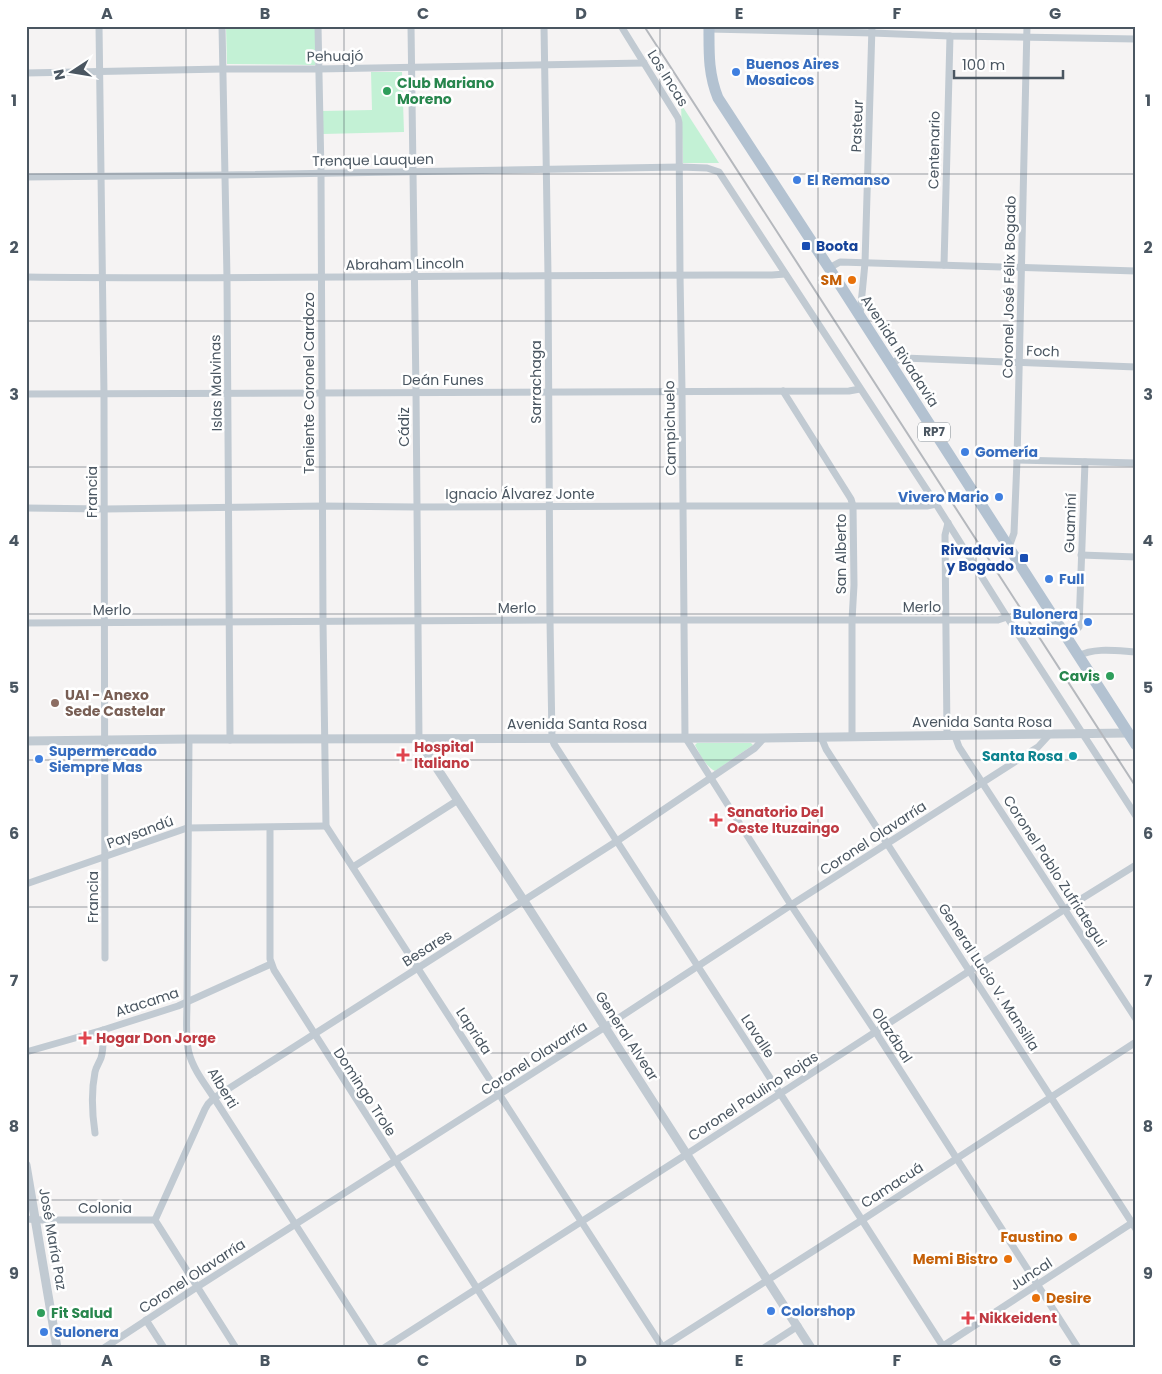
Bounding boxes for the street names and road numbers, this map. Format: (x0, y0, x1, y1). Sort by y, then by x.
street label: Pehuajó (307, 46, 364, 66)
street label: Los Incas (643, 46, 693, 110)
street label: Pasteur (846, 99, 868, 153)
street label: Centenario (923, 111, 945, 189)
street label: Trenque Lauquen (312, 149, 434, 171)
street label: Coronel José Félix Bogado (997, 195, 1021, 379)
street label: Abraham Lincoln (346, 253, 464, 275)
street label: Avenida Rivadavia (856, 291, 944, 411)
street label: Teniente Coronel Cardozo (299, 292, 319, 474)
street label: Islas Malvinas (205, 334, 227, 432)
street label: Sarrachaga (526, 340, 546, 424)
street label: Foch (1026, 340, 1060, 362)
street label: Deán Funes (402, 370, 484, 390)
street label: Campichuelo (659, 380, 681, 476)
street label: Cádiz (394, 407, 414, 447)
road number: RP7 (918, 422, 950, 442)
street label: Francia (82, 466, 102, 518)
street label: Ignacio Álvarez Jonte (445, 484, 595, 504)
street label: Guaminí (1059, 492, 1081, 553)
street label: San Alberto (831, 514, 851, 594)
street label: Merlo (903, 597, 941, 617)
street label: Merlo (498, 598, 536, 618)
street label: Merlo (93, 600, 131, 620)
street label: Avenida Santa Rosa (912, 712, 1052, 732)
street label: Avenida Santa Rosa (507, 714, 647, 734)
street label: Coronel Pablo Zufriategui (998, 791, 1112, 951)
street label: Coronel Olavarría (816, 796, 930, 880)
street label: Paysandú (104, 811, 176, 853)
street label: Francia (83, 871, 103, 923)
street label: General Lucio V. Mansilla (934, 899, 1044, 1055)
street label: Besares (398, 925, 456, 971)
street label: Atacama (113, 982, 181, 1022)
street label: General Alvear (591, 987, 663, 1085)
street label: Laprida (451, 1004, 497, 1058)
street label: Olazábal (867, 1004, 917, 1066)
street label: Lavalle (736, 1010, 780, 1062)
street label: Coronel Olavarría (477, 1016, 591, 1100)
street label: Domingo Trole (329, 1044, 401, 1140)
street label: Coronel Paulino Rojas (684, 1046, 822, 1146)
street label: Alberti (203, 1064, 243, 1112)
street label: Camacuá (857, 1157, 927, 1213)
street label: José María Paz (34, 1186, 72, 1292)
street label: Colonia (78, 1198, 132, 1218)
street label: Coronel Olavarría (135, 1234, 249, 1318)
street label: Juncal (1006, 1253, 1056, 1295)

